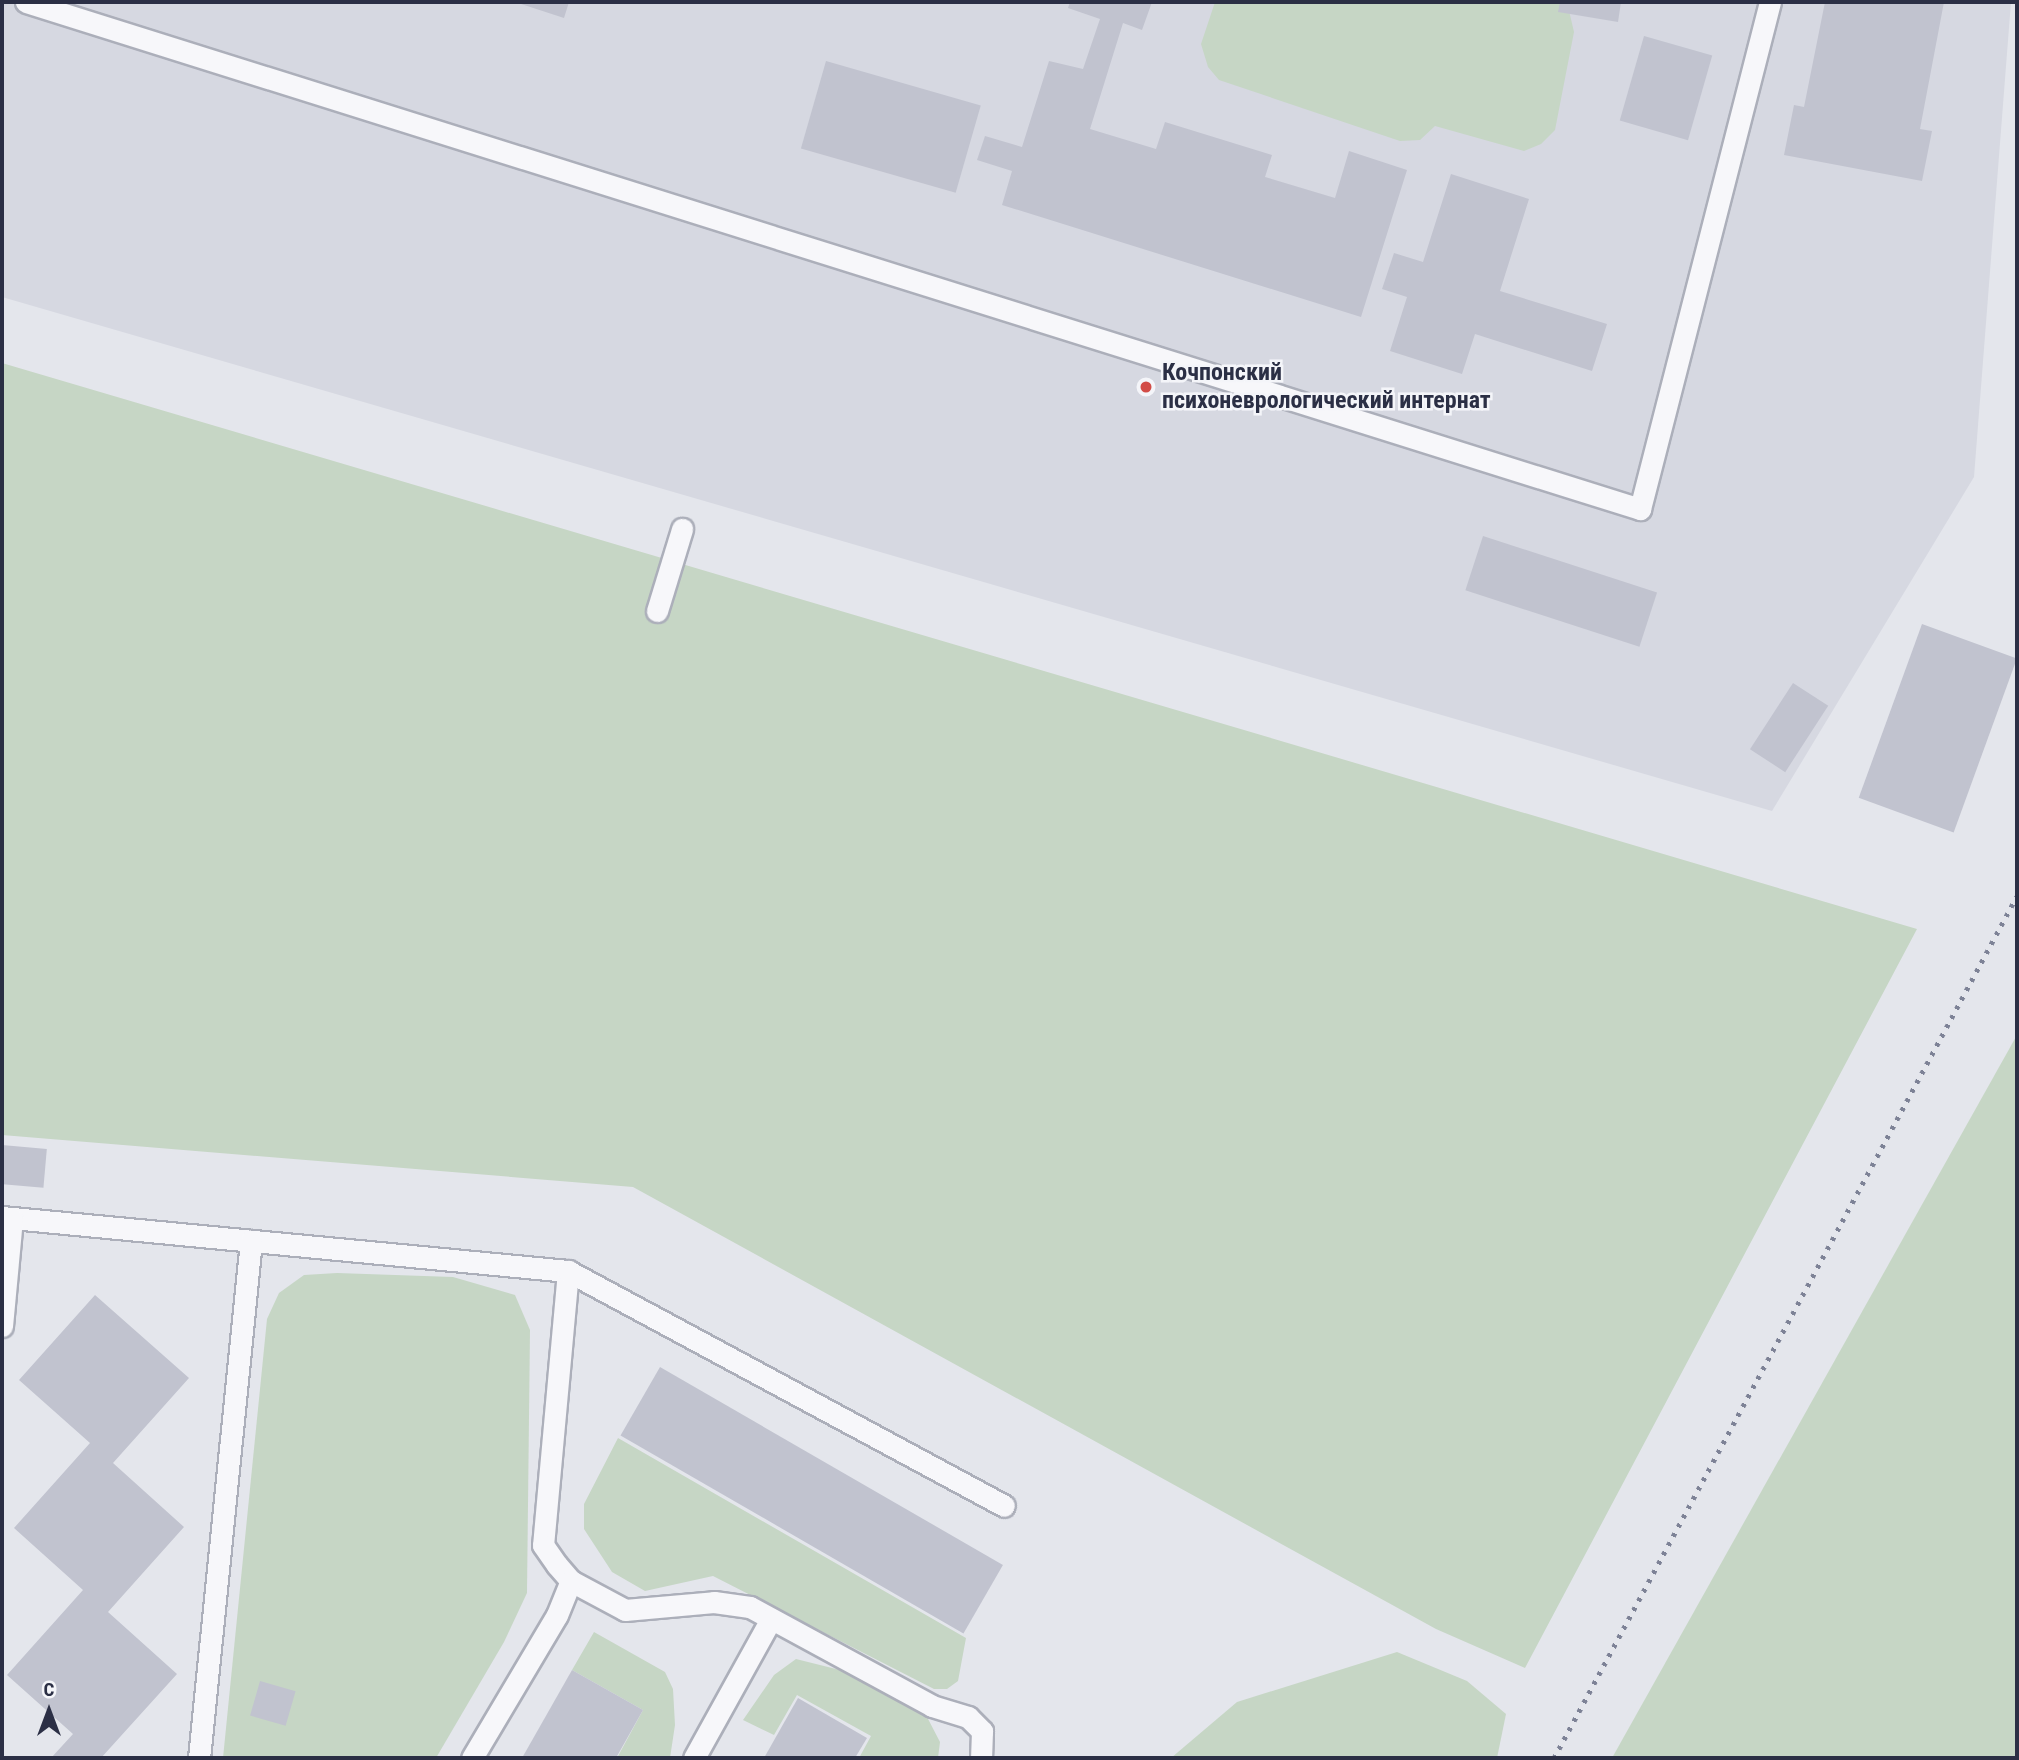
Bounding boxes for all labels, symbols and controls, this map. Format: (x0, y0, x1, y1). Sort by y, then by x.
place label: Кочпонский психоневрологический интернат (1162, 359, 1491, 415)
marker: Кочпонский психоневрологический интернат (1136, 377, 1156, 397)
north arrow (14, 1676, 84, 1746)
text: С (44, 1678, 54, 1701)

